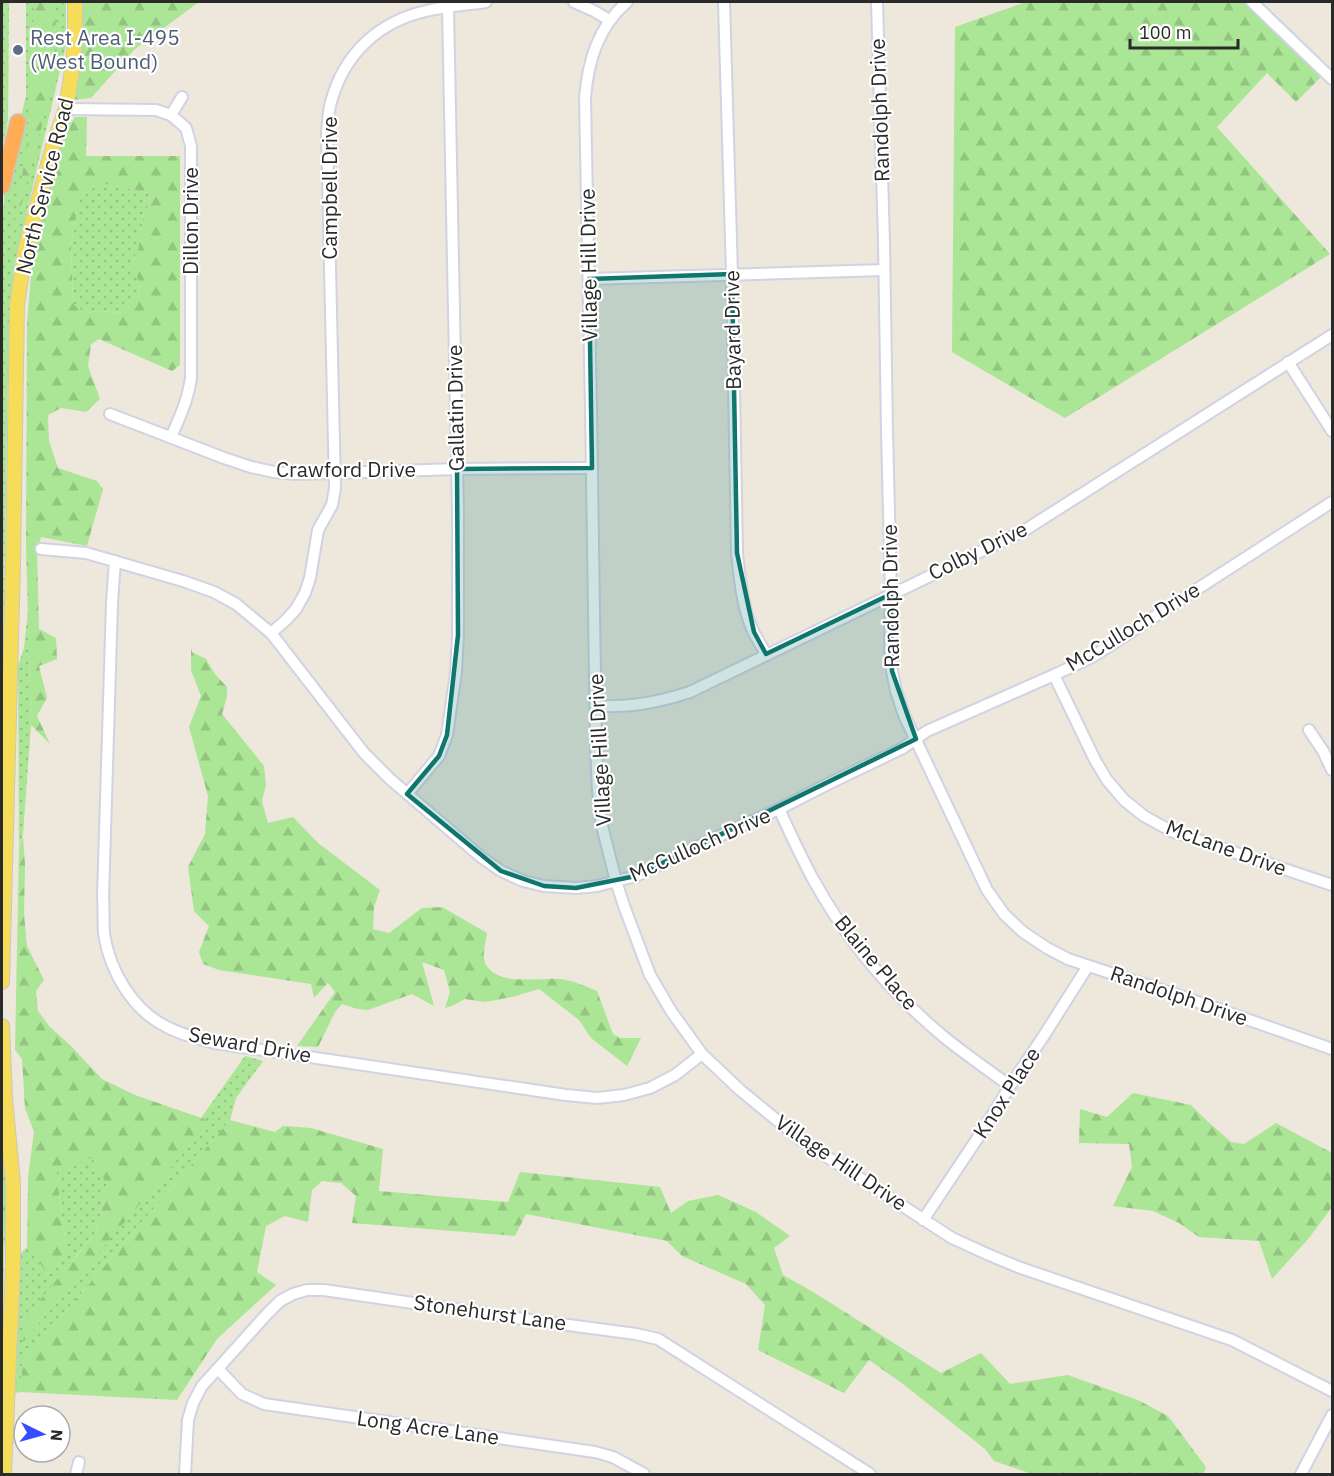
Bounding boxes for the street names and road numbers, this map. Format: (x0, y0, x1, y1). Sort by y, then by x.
street label: Randolph Drive (862, 38, 896, 182)
street label: North Service Road (9, 95, 80, 277)
street label: Campbell Drive (315, 116, 343, 260)
street label: Dillon Drive (176, 167, 204, 275)
street label: Village Hill Drive (573, 188, 603, 342)
street label: Bayard Drive (717, 270, 747, 390)
street label: Gallatin Drive (440, 344, 470, 472)
street label: Crawford Drive (276, 455, 416, 483)
street label: Colby Drive (923, 514, 1032, 586)
street label: Randolph Drive (875, 524, 905, 668)
street label: McCulloch Drive (1060, 575, 1205, 677)
street label: Village Hill Drive (581, 673, 617, 827)
street label: McCulloch Drive (625, 800, 775, 888)
street label: McLane Drive (1162, 812, 1291, 882)
street label: Blaine Place (829, 909, 925, 1016)
street label: Randolph Drive (1107, 958, 1252, 1032)
street label: Seward Drive (187, 1019, 314, 1069)
street label: Knox Place (966, 1041, 1046, 1144)
street label: Village Hill Drive (770, 1108, 913, 1217)
street label: Stonehurst Lane (412, 1287, 568, 1337)
street label: Long Acre Lane (355, 1403, 501, 1451)

